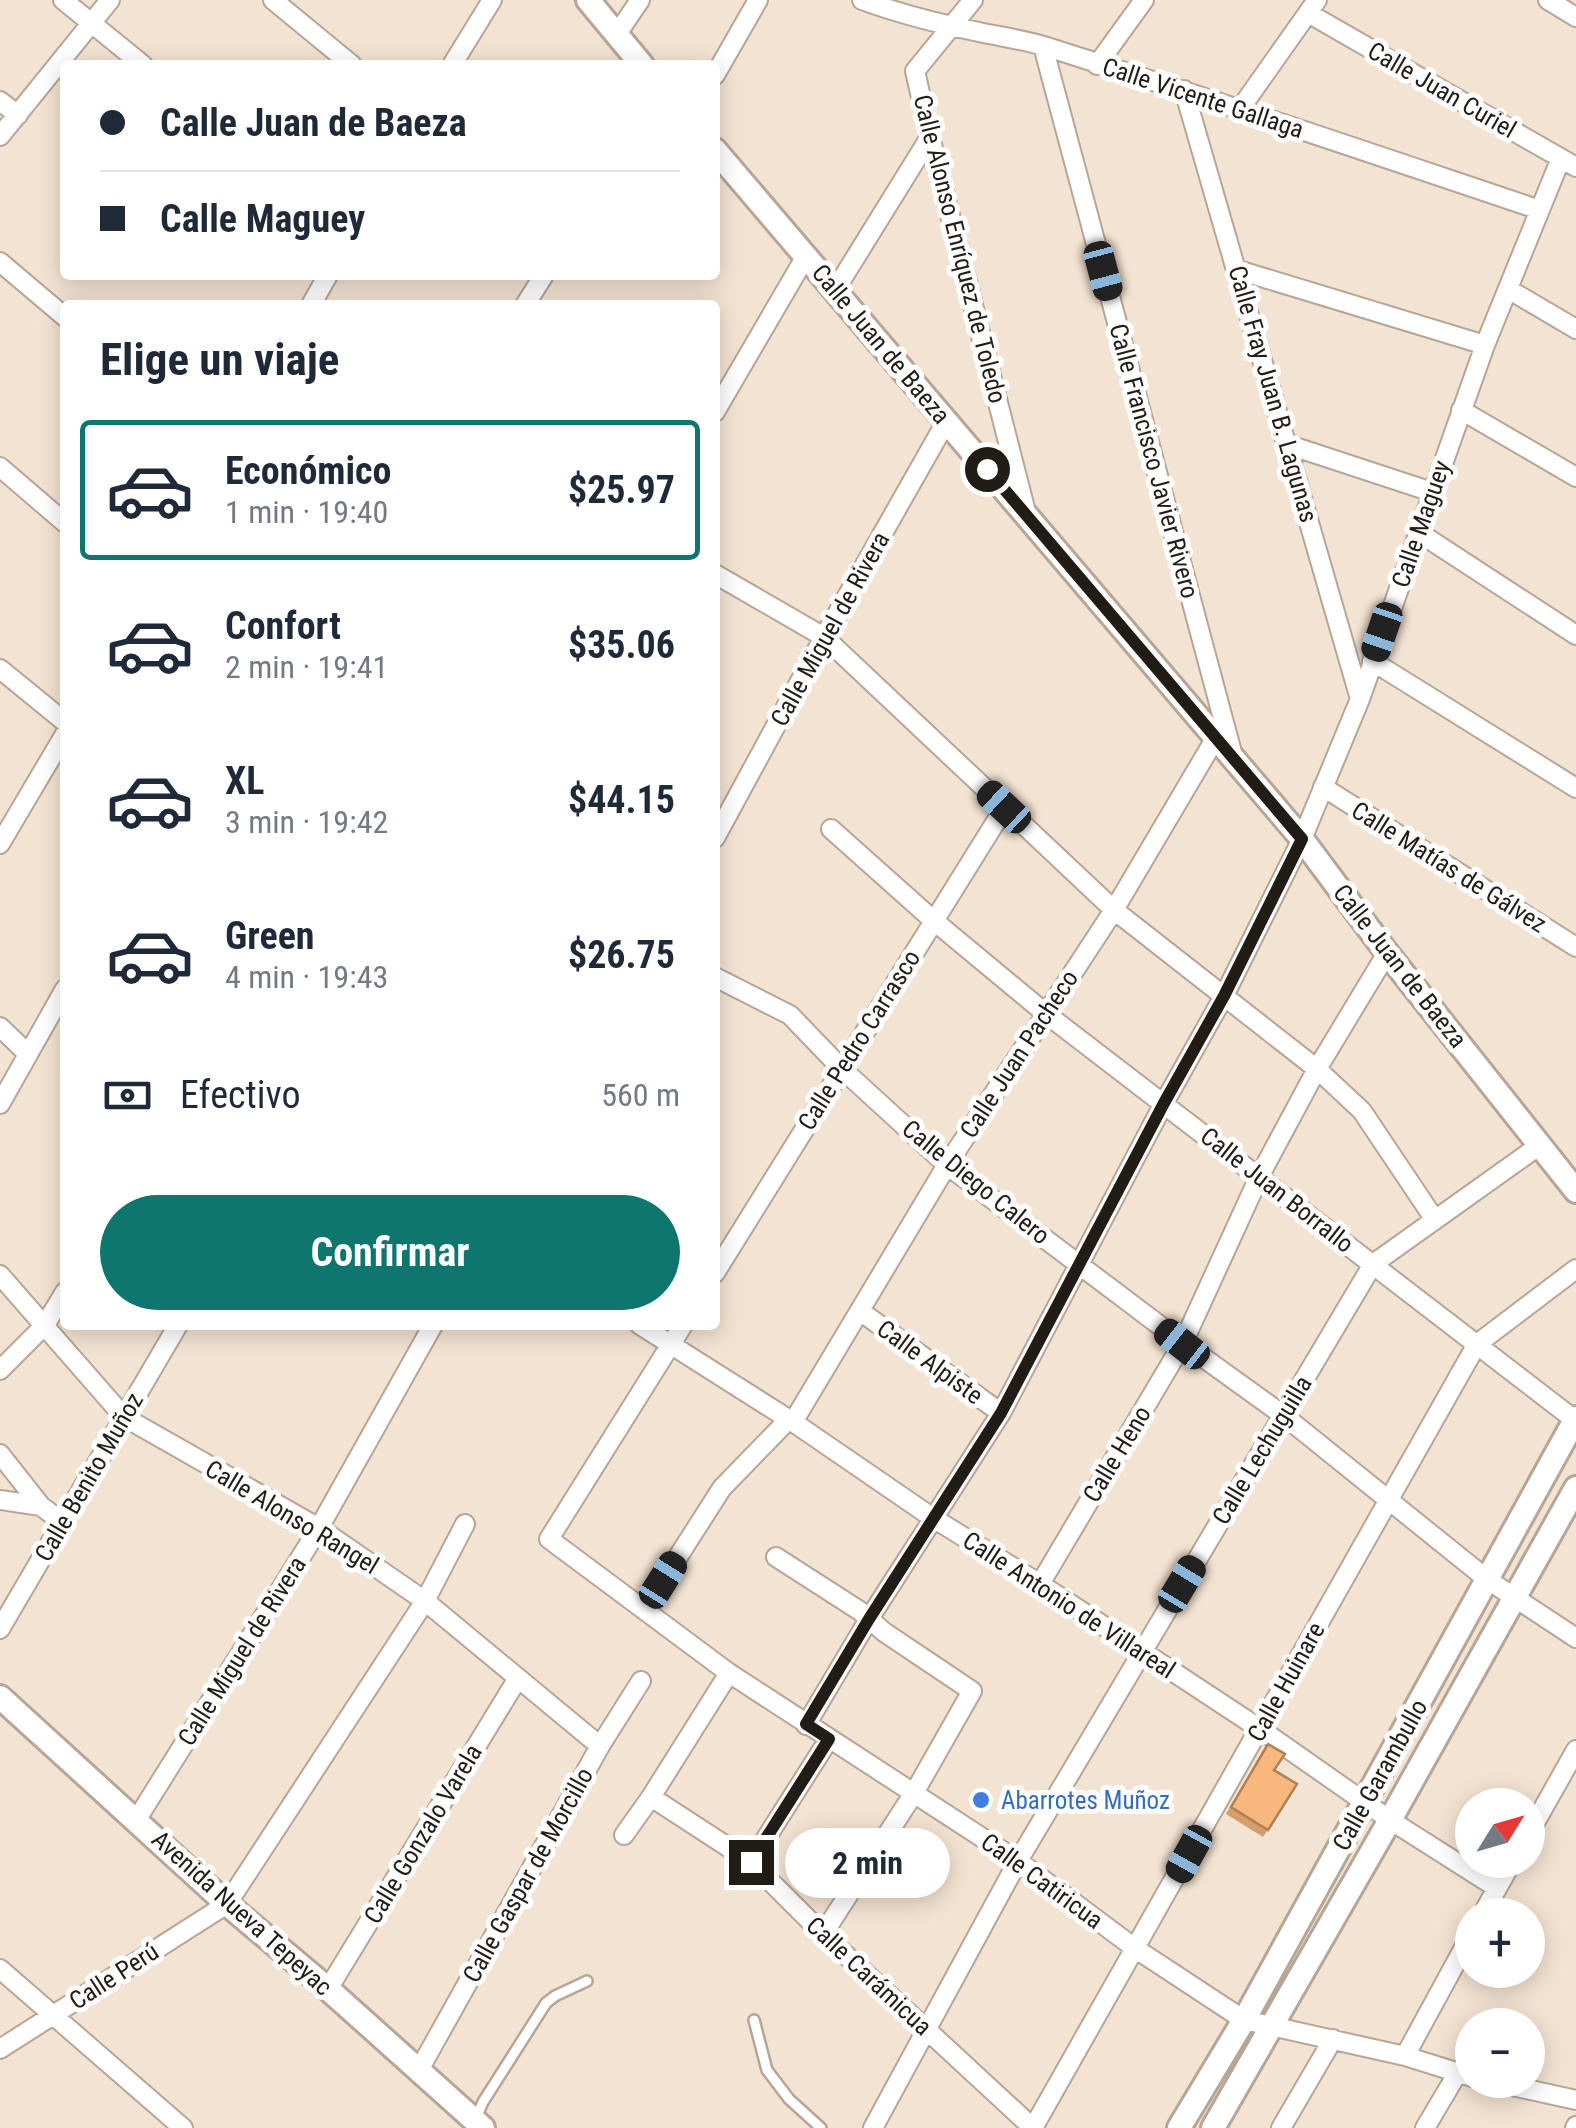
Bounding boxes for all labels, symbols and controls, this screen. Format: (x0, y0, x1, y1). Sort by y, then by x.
street label: Calle Juan Curiel (1363, 36, 1521, 144)
street label: Calle Vicente Gallaga (1099, 52, 1307, 144)
street label: Calle Alonso Enríquez de Toledo (908, 92, 1012, 406)
text: Calle Juan de Baeza (160, 101, 467, 145)
text: Calle Maguey (160, 197, 365, 241)
car (1081, 238, 1125, 304)
street label: Calle Juan de Baeza (806, 258, 956, 430)
street label: Calle Fray Juan B. Lagunas (1222, 262, 1324, 526)
street label: Calle Francisco Javier Rivero (1103, 321, 1205, 601)
text: Elige un viaje (100, 333, 339, 386)
icon: car (105, 445, 195, 535)
route start (965, 447, 1010, 492)
text: Económico (225, 449, 391, 493)
street label: Calle Maguey (1386, 457, 1456, 591)
text: $25.97 (568, 468, 675, 512)
text: 1 min · 19:40 (225, 493, 388, 531)
street label: Calle Miguel de Rivera (765, 527, 895, 731)
car (1358, 599, 1406, 665)
icon: car (105, 600, 195, 690)
text: Confort (225, 604, 341, 648)
text: $35.06 (568, 623, 675, 667)
text: 2 min · 19:41 (225, 648, 388, 686)
icon: car (105, 755, 195, 845)
text: XL (225, 759, 264, 803)
car (972, 776, 1036, 838)
text: $44.15 (568, 778, 675, 822)
street label: Calle Matías de Gálvez (1346, 795, 1552, 939)
text: 3 min · 19:42 (225, 803, 388, 841)
street label: Calle Juan de Baeza (1327, 879, 1473, 1053)
icon: car (105, 910, 195, 1000)
text: Green (225, 914, 315, 958)
text: $26.75 (568, 933, 675, 977)
street label: Calle Pedro Carrasco (792, 945, 926, 1135)
text: 4 min · 19:43 (225, 958, 388, 996)
street label: Calle Juan Pacheco (954, 965, 1084, 1143)
icon: cash (100, 1068, 155, 1123)
text: Efectivo (180, 1073, 301, 1117)
text: 560 m (601, 1076, 680, 1114)
street label: Calle Diego Calero (897, 1114, 1055, 1250)
street label: Calle Juan Borrallo (1195, 1121, 1359, 1259)
button: Confirmar (100, 1195, 680, 1310)
street label: Calle Alpiste (871, 1314, 989, 1410)
car (1149, 1314, 1215, 1374)
street label: Calle Lechuguilla (1206, 1371, 1318, 1529)
street label: Calle Benito Muñoz (29, 1387, 149, 1567)
street label: Calle Heno (1077, 1401, 1157, 1507)
street label: Calle Alonso Rangel (200, 1454, 384, 1580)
street label: Calle Antonio de Villareal (957, 1525, 1181, 1685)
car (634, 1547, 692, 1613)
street label: Calle Miguel de Rivera (172, 1551, 312, 1751)
car (1154, 1551, 1210, 1617)
street label: Calle Huinare (1241, 1617, 1331, 1747)
street label: Calle Garambullo (1327, 1694, 1433, 1856)
street label: Calle Gonzalo Varela (358, 1739, 488, 1929)
street label: Calle Gaspar de Morcillo (457, 1763, 599, 1987)
place label: Abarrotes Muñoz (1001, 1786, 1170, 1815)
north arrow (1455, 1788, 1545, 1878)
map controls (1455, 1788, 1545, 2098)
marker: Abarrotes Muñoz (970, 1789, 992, 1811)
car (1161, 1820, 1217, 1888)
street label: Avenida Nueva Tepeyac (146, 1825, 338, 2001)
callout: 2 min (786, 1827, 951, 1897)
street label: Calle Catiricua (975, 1827, 1109, 1935)
route end (729, 1840, 774, 1885)
text: 2 min (832, 1844, 903, 1882)
button: + (1455, 1898, 1545, 1988)
street label: Calle Carámicua (800, 1911, 938, 2041)
street label: Calle Perú (64, 1937, 164, 2015)
button: − (1455, 2008, 1545, 2098)

